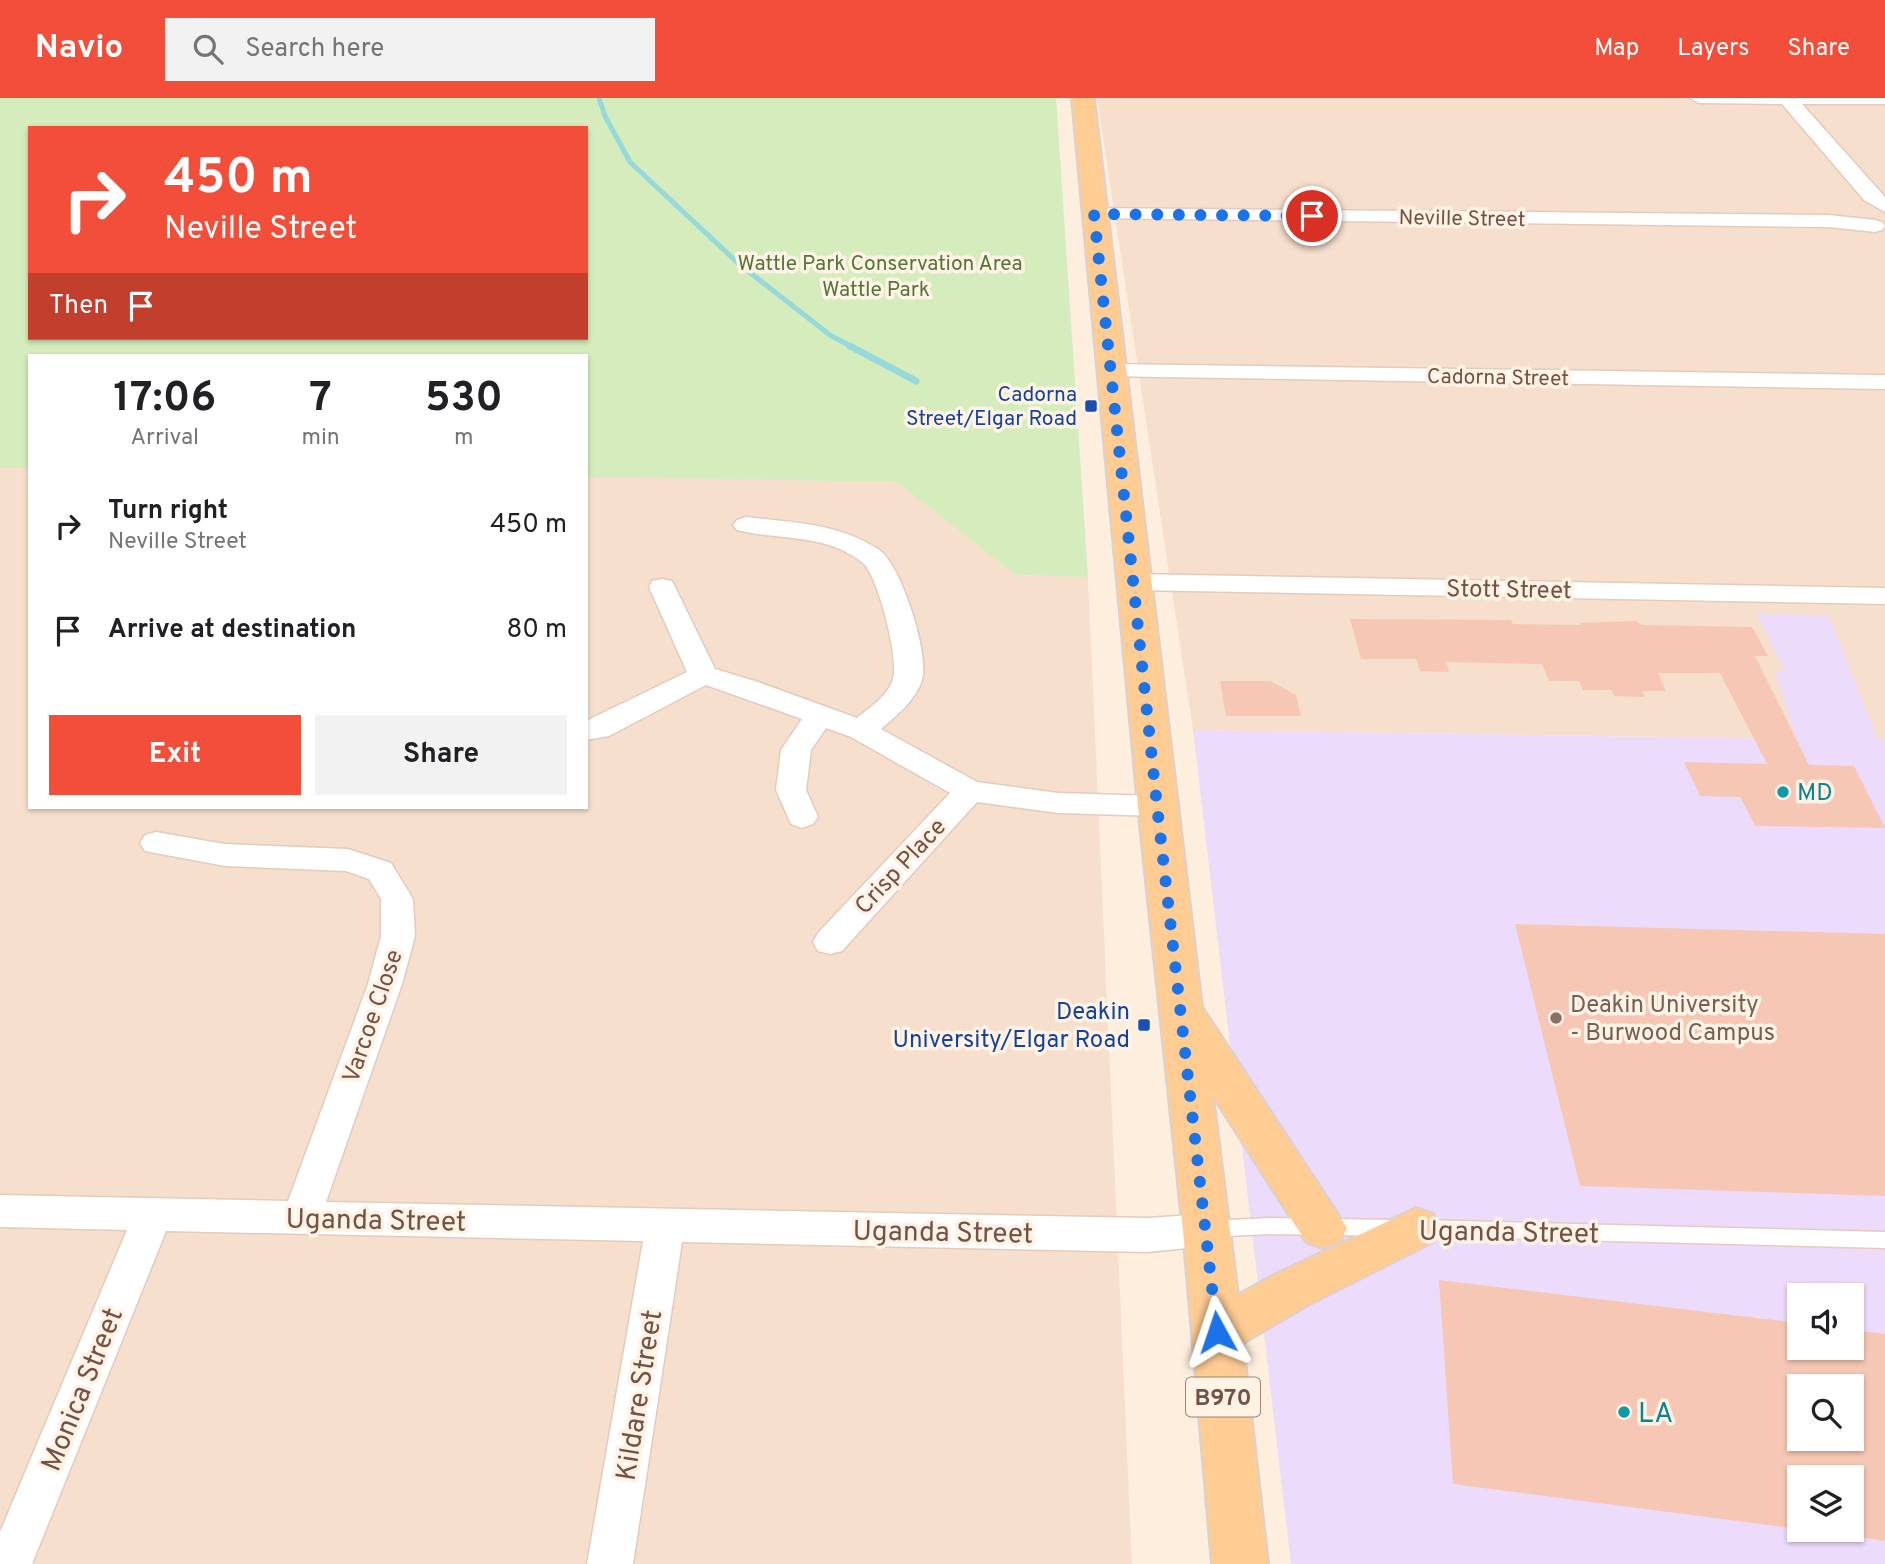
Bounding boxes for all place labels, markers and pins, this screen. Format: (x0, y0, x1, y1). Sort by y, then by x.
pin (1282, 186, 1342, 246)
place label: Cadorna Street/Elgar Road (906, 382, 1077, 433)
marker: Cadorna Street/Elgar Road (1083, 398, 1099, 414)
place label: MD (1797, 779, 1833, 809)
marker: MD (1775, 784, 1791, 800)
place label: Deakin University - Burwood Campus (1570, 991, 1775, 1049)
place label: Deakin University/Elgar Road (892, 998, 1130, 1056)
marker: Deakin University - Burwood Campus (1548, 1010, 1564, 1026)
marker: Deakin University/Elgar Road (1136, 1017, 1152, 1033)
place label: LA (1638, 1397, 1673, 1433)
marker: LA (1616, 1404, 1632, 1420)

